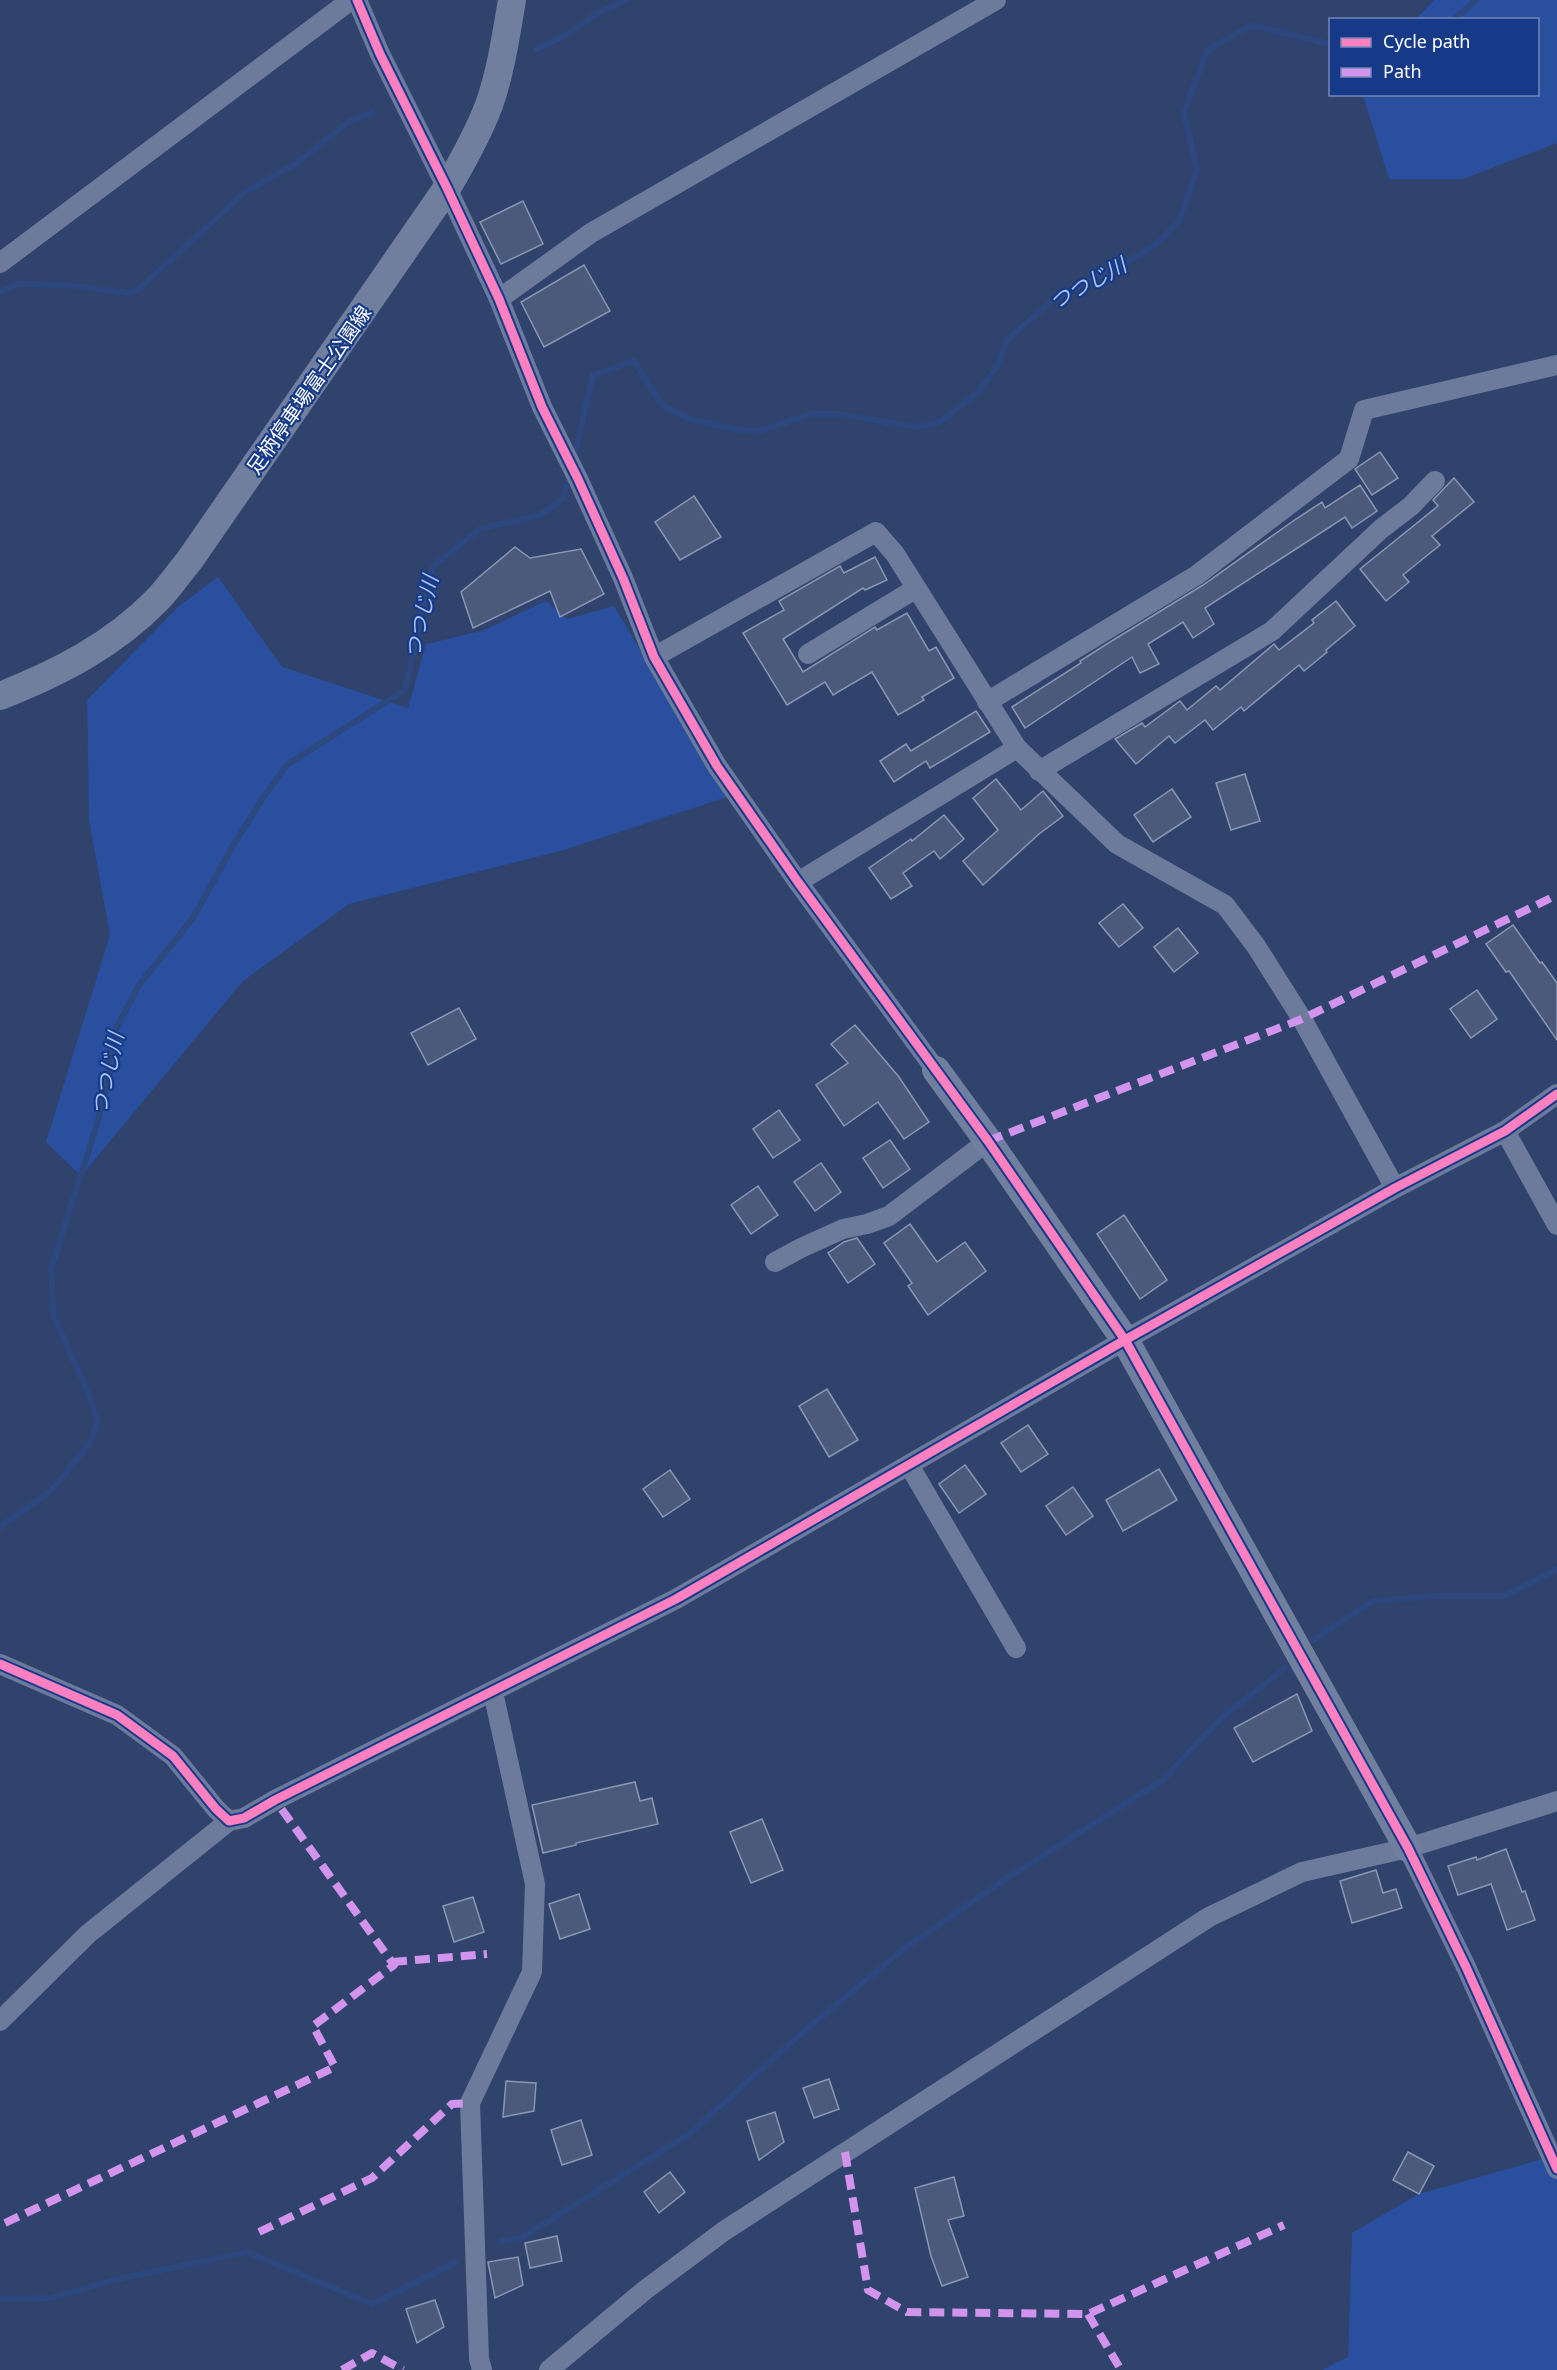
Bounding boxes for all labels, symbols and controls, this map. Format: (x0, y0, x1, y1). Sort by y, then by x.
legend (1329, 18, 1539, 96)
text: Cycle path (1383, 29, 1470, 53)
text: Path (1383, 59, 1422, 83)
water label: つつじ川 (1044, 250, 1133, 316)
street label: 足柄停車場富士公園線 (240, 300, 377, 479)
water label: つつじ川 (398, 571, 445, 661)
water label: つつじ川 (85, 1028, 130, 1118)

